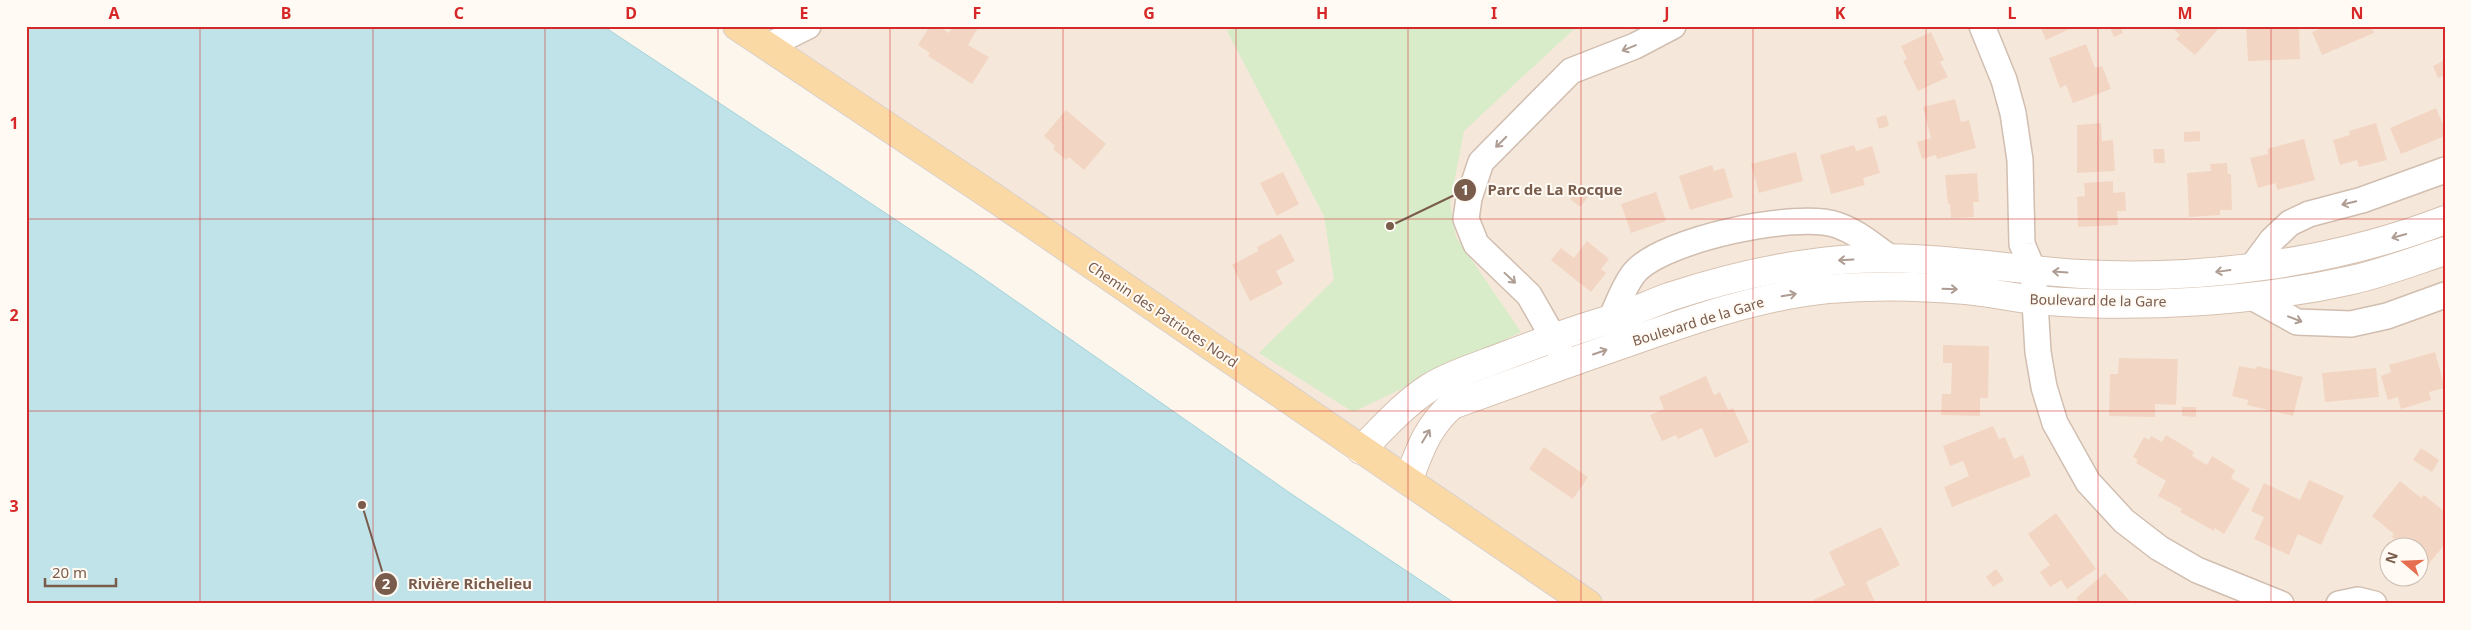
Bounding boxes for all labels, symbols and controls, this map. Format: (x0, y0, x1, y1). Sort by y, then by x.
text: A (108, 2, 120, 24)
text: B (281, 2, 291, 24)
text: C (454, 2, 464, 24)
text: D (625, 2, 637, 24)
text: E (800, 2, 809, 24)
text: F (973, 2, 981, 24)
text: G (1143, 2, 1155, 24)
text: H (1316, 2, 1328, 24)
text: I (1491, 2, 1497, 24)
text: J (1662, 2, 1670, 24)
text: K (1835, 2, 1846, 24)
text: L (2008, 2, 2017, 24)
text: M (2177, 2, 2193, 24)
text: N (2350, 2, 2364, 24)
one-way arrow (1622, 44, 1637, 54)
text: 1 (9, 112, 19, 134)
one-way arrow (1495, 136, 1507, 148)
callout: Parc de La Rocque (1453, 175, 1633, 205)
text: 1 (1461, 179, 1469, 199)
text: Parc de La Rocque (1487, 179, 1623, 199)
one-way arrow (2342, 199, 2358, 209)
one-way arrow (2391, 232, 2407, 242)
one-way arrow (1838, 255, 1854, 264)
street label: Chemin des Patriotes Nord (1084, 257, 1242, 371)
one-way arrow (2215, 266, 2231, 276)
one-way arrow (2053, 268, 2069, 277)
one-way arrow (1504, 272, 1516, 284)
one-way arrow (1942, 285, 1958, 294)
street label: Boulevard de la Gare (2029, 289, 2167, 311)
one-way arrow (1780, 290, 1796, 300)
street label: Boulevard de la Gare (1630, 292, 1766, 350)
text: 2 (9, 304, 19, 326)
one-way arrow (2287, 315, 2302, 324)
one-way arrow (1591, 347, 1607, 356)
one-way arrow (1422, 430, 1432, 444)
text: 3 (9, 495, 19, 517)
north arrow (2378, 538, 2428, 588)
text: N (2380, 549, 2402, 566)
scale bar (45, 555, 116, 587)
text: 20 m (52, 562, 87, 582)
callout: Rivière Richelieu (373, 569, 542, 599)
text: 2 (382, 573, 391, 593)
text: Rivière Richelieu (408, 573, 532, 593)

